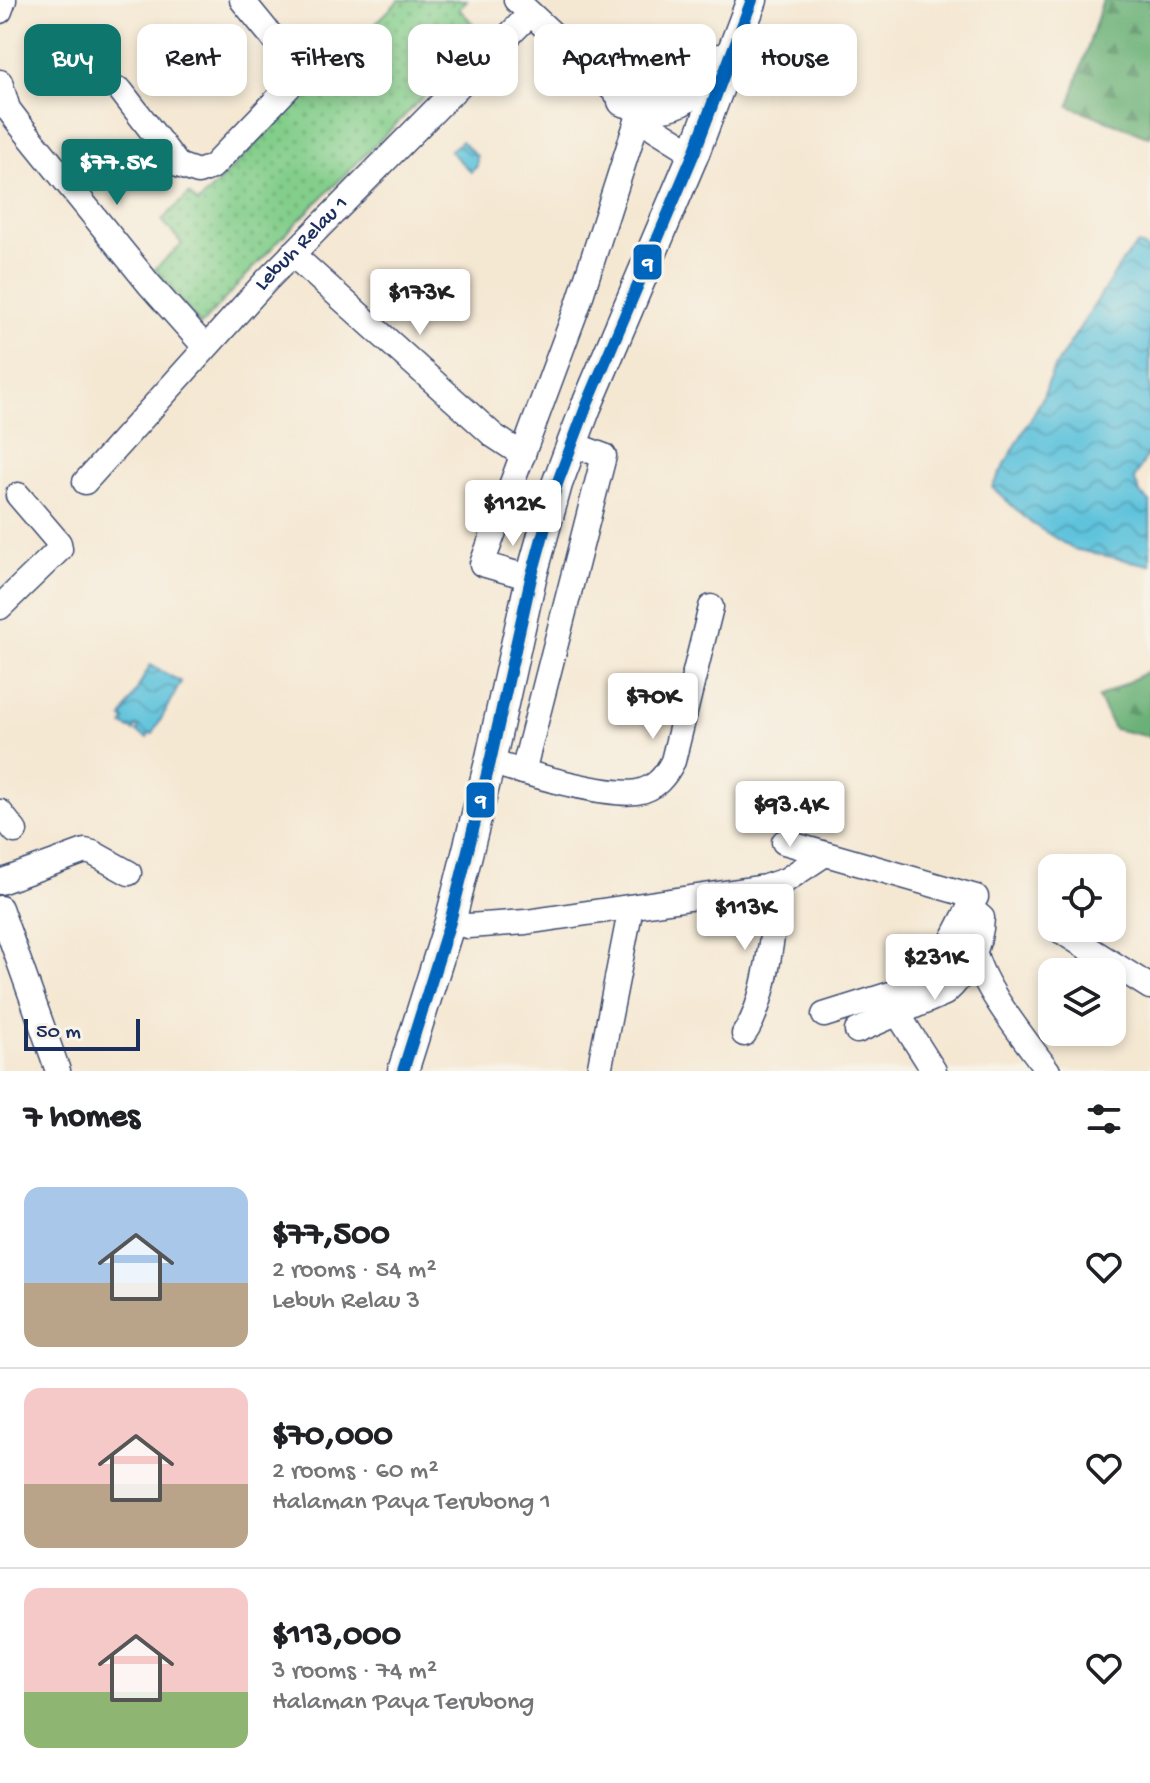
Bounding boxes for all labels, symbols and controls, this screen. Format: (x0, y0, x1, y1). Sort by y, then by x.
chip: Buy (24, 24, 121, 96)
chip: Rent (137, 24, 247, 96)
chip: Filters (263, 24, 392, 96)
chip: New (408, 24, 518, 96)
chip: Apartment (534, 24, 716, 96)
chip: House (732, 24, 857, 96)
pin: $77.5K (52, 139, 182, 207)
text: $77.5K (80, 149, 154, 180)
street label: Lebuh Relau 1 (250, 192, 355, 297)
line badge: 9 (632, 243, 663, 281)
text: 9 (641, 253, 654, 279)
pin: $173K (364, 269, 476, 337)
text: $173K (388, 279, 452, 310)
pin: $112K (457, 480, 569, 548)
text: $112K (483, 490, 543, 521)
pin: $70K (606, 673, 700, 741)
text: $70K (626, 683, 680, 714)
line badge: 9 (465, 781, 496, 819)
pin: $93.4K (725, 781, 855, 849)
text: 9 (474, 790, 487, 816)
text: $93.4K (754, 791, 827, 822)
map controls (1038, 854, 1126, 1046)
button: locate (1038, 854, 1126, 942)
pin: $113K (689, 884, 801, 952)
text: $113K (715, 894, 775, 925)
pin: $231K (879, 934, 991, 1002)
text: $231K (904, 944, 966, 975)
button: layers (1038, 958, 1126, 1046)
scale bar (24, 1015, 140, 1051)
text: 50 m (36, 1020, 81, 1046)
icon: filters (1082, 1097, 1126, 1141)
text: 7 homes (24, 1099, 140, 1139)
text: $77,500 (272, 1216, 390, 1256)
icon: home (88, 1219, 184, 1315)
icon: heart (1082, 1245, 1126, 1289)
text: 2 rooms · 54 m² (272, 1256, 437, 1287)
text: Lebuh Relau 3 (272, 1287, 420, 1318)
text: $70,000 (272, 1417, 393, 1457)
icon: home (88, 1420, 184, 1516)
icon: heart (1082, 1446, 1126, 1490)
text: 2 rooms · 60 m² (272, 1457, 438, 1488)
text: Halaman Paya Terubong 1 (272, 1488, 551, 1519)
text: $113,000 (272, 1617, 401, 1657)
icon: home (88, 1620, 184, 1716)
icon: heart (1082, 1646, 1126, 1690)
text: 3 rooms · 74 m² (272, 1657, 437, 1688)
text: Halaman Paya Terubong (272, 1688, 534, 1719)

